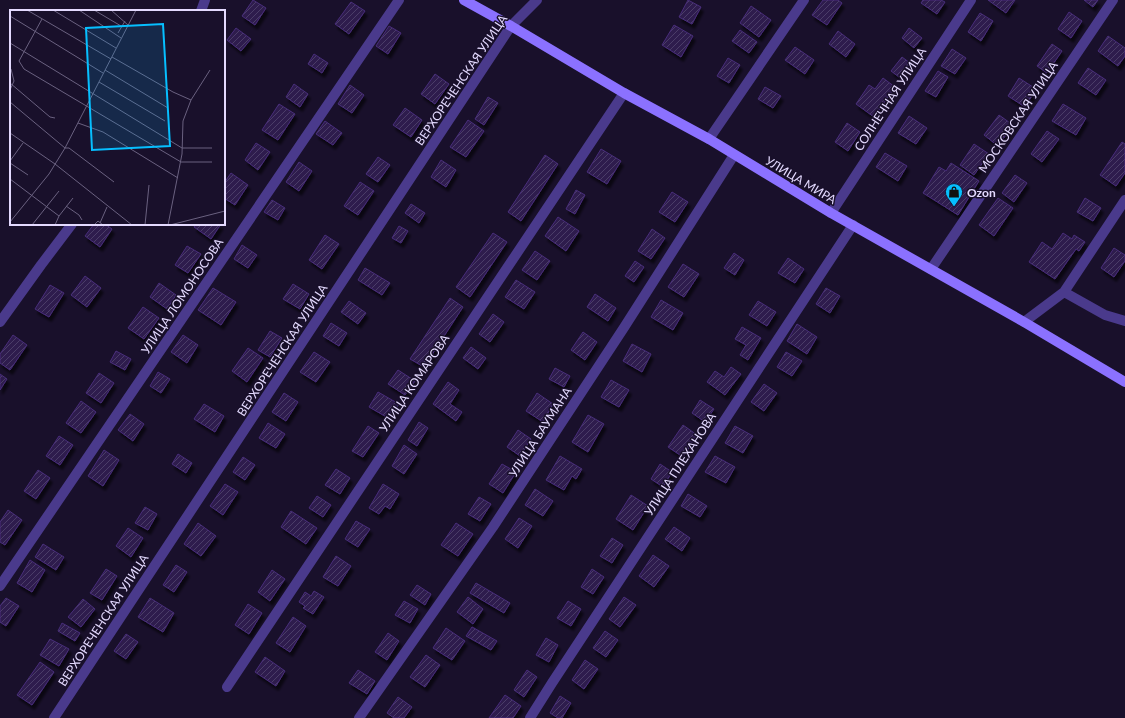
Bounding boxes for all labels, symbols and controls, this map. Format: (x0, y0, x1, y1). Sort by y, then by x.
inset map (10, 10, 225, 225)
street label: ВЕРХОРЕЧЕНСКАЯ УЛИЦА (412, 11, 511, 148)
street label: СОЛНЕЧНАЯ УЛИЦА (851, 44, 930, 154)
street label: МОСКОВСКАЯ УЛИЦА (975, 58, 1061, 176)
street label: УЛИЦА МИРА (763, 153, 840, 208)
shop icon: Ozon (944, 182, 964, 207)
place label: Ozon (967, 185, 996, 200)
street label: УЛИЦА ЛОМОНОСОВА (138, 235, 227, 357)
street label: ВЕРХОРЕЧЕНСКАЯ УЛИЦА (234, 280, 331, 419)
street label: УЛИЦА КОМАРОВА (376, 331, 453, 435)
street label: УЛИЦА БАУМАНА (505, 383, 575, 480)
street label: УЛИЦА ПЛЕХАНОВА (641, 409, 719, 518)
street label: ВЕРХОРЕЧЕНСКАЯ УЛИЦА (55, 550, 152, 689)

